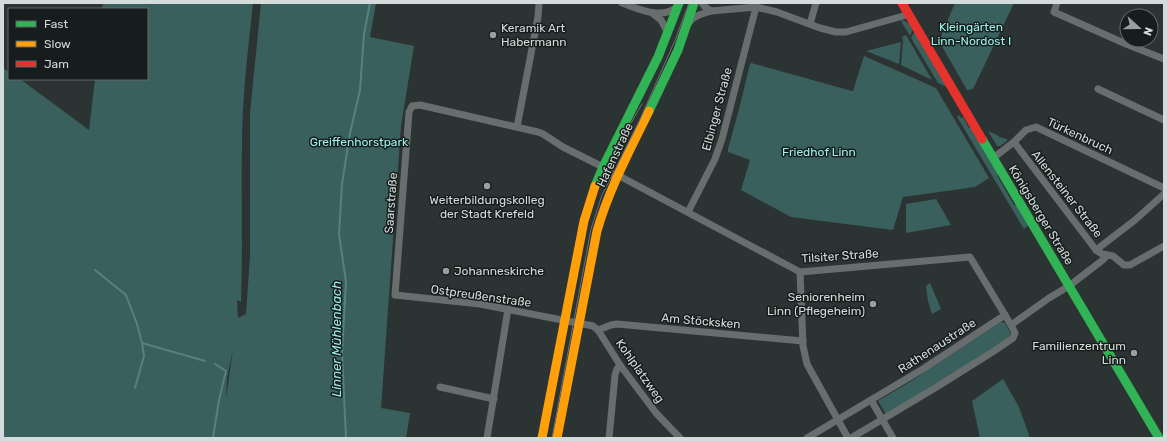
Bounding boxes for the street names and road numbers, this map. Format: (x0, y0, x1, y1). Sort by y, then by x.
street label: Elbinger Straße (699, 66, 735, 152)
street label: Türkenbruch (1045, 115, 1115, 157)
street label: Hafenstraße (594, 120, 636, 189)
street label: Allensteiner Straße (1029, 148, 1105, 241)
street label: Königsberger Straße (1006, 163, 1076, 268)
street label: Saarstraße (382, 172, 400, 234)
street label: Tilsiter Straße (801, 246, 879, 266)
street label: Ostpreußenstraße (430, 282, 532, 310)
street label: Am Stöcksken (661, 311, 741, 331)
street label: Rathenaustraße (895, 315, 979, 376)
street label: Kohlplatzweg (613, 336, 667, 406)

